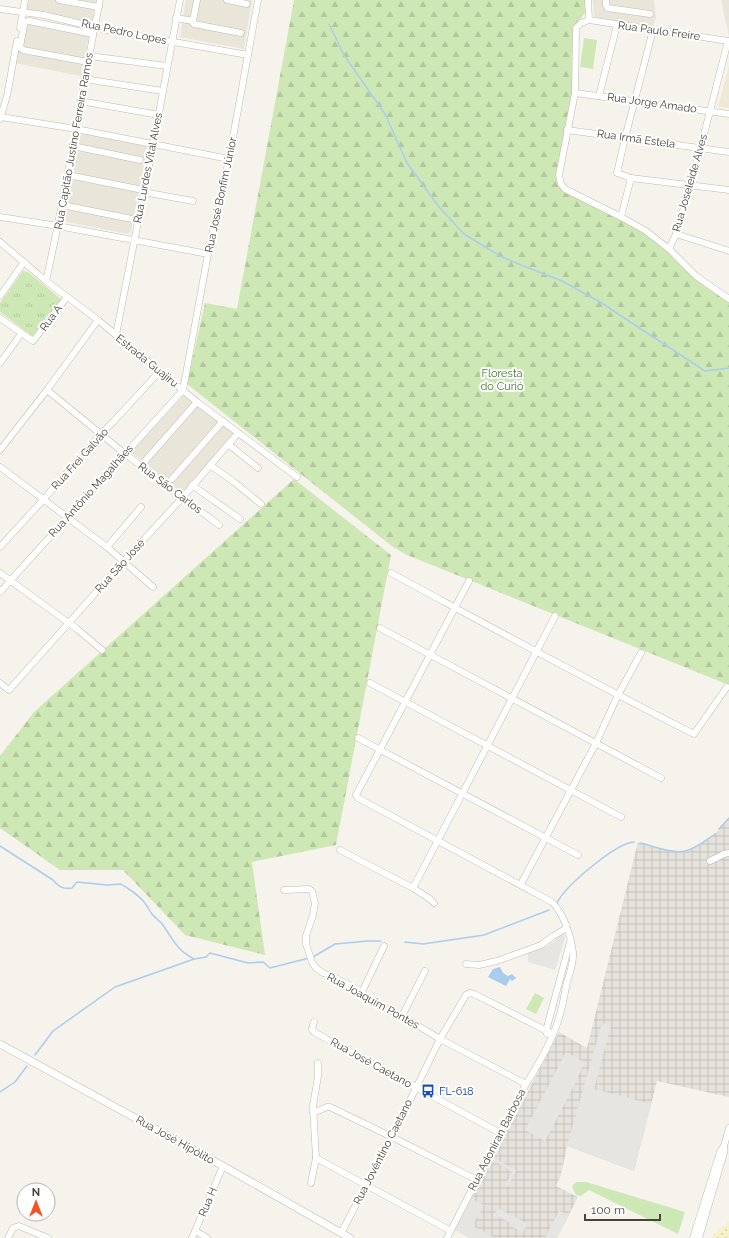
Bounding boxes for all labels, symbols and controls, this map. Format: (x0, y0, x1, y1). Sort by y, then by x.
street label: Rua Pedro Lopes (80, 17, 168, 47)
street label: Rua Paulo Freire (617, 19, 701, 43)
street label: Rua Capitão Justino Ferreira Ramos (52, 51, 96, 231)
street label: Rua Jorge Amado (606, 90, 698, 116)
street label: Rua Lurdes Vítal Alves (131, 112, 165, 224)
street label: Rua Irmã Estela (596, 127, 676, 151)
street label: Rua Joseleide Alves (670, 133, 710, 233)
street label: Rua José Bonfim Júnior (202, 136, 240, 254)
street label: Rua A (37, 302, 65, 334)
street label: Estrada Guajiru (113, 332, 181, 390)
park label: Floresta do Curió (480, 367, 524, 393)
street label: Rua Frei Galvão (49, 425, 111, 493)
street label: Rua Antônio Magalhães (46, 442, 136, 540)
street label: Rua São Carlos (135, 460, 205, 516)
street label: Rua São José (93, 536, 148, 595)
street label: Rua Joaquim Pontes (325, 970, 421, 1032)
street label: Rua José Caetano (328, 1035, 414, 1091)
bus stop icon: FL-618 (420, 1083, 436, 1099)
place label: FL-618 (439, 1085, 474, 1098)
street label: Rua Adoniran Barbosa (466, 1087, 528, 1193)
street label: Rua Jovêntino Caetano (351, 1097, 415, 1207)
street label: Rua José Hipólito (133, 1113, 217, 1167)
north arrow (16, 1182, 56, 1222)
street label: Rua H (196, 1185, 220, 1219)
text: N (32, 1186, 40, 1199)
scale bar (585, 1196, 660, 1222)
text: 100 m (591, 1203, 625, 1217)

